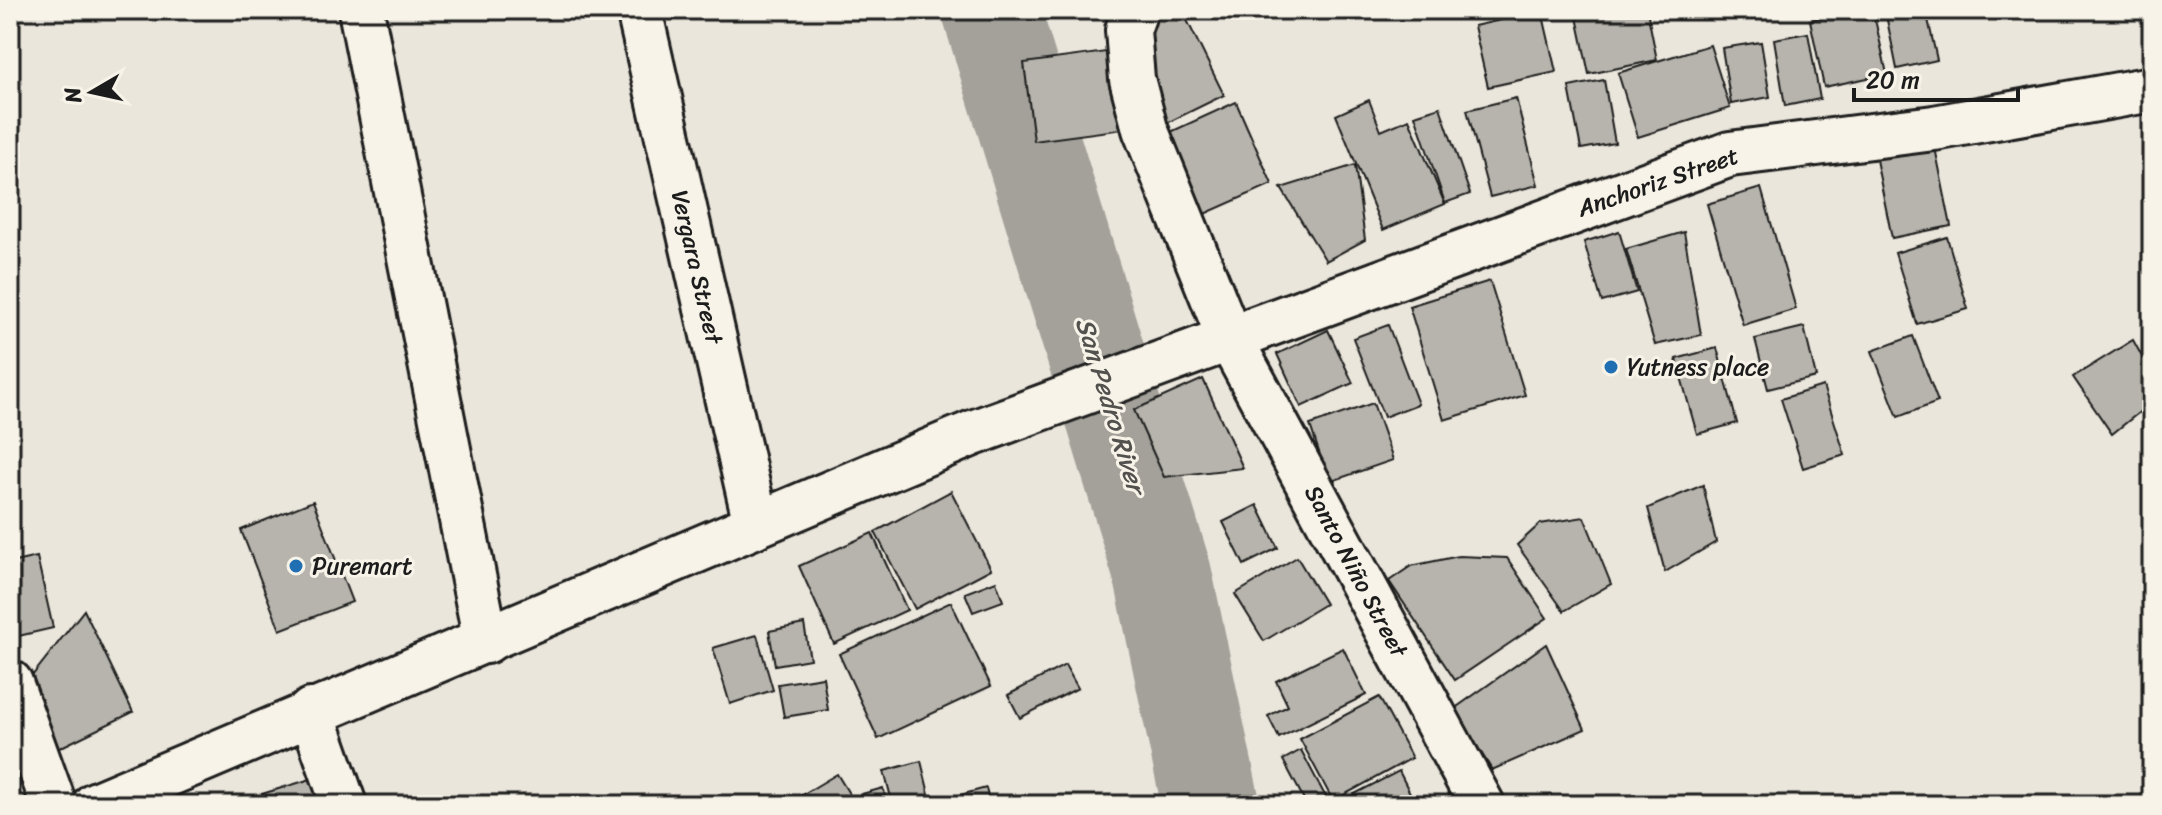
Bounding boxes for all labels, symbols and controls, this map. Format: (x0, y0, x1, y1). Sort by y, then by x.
north arrow (52, 52, 132, 132)
scale bar (1854, 52, 2018, 102)
text: 20 m (1866, 59, 1920, 101)
text: N (52, 84, 93, 107)
street label: Anchoriz Street (1571, 135, 1745, 230)
street label: Vergara Street (659, 186, 735, 349)
water label: San Pedro River (1062, 311, 1161, 503)
place label: Yutness place (1627, 346, 1769, 388)
marker: Yutness place (1602, 358, 1620, 376)
street label: Santo Niño Street (1293, 477, 1420, 666)
place label: Puremart (312, 545, 412, 587)
marker: Puremart (287, 557, 305, 575)

